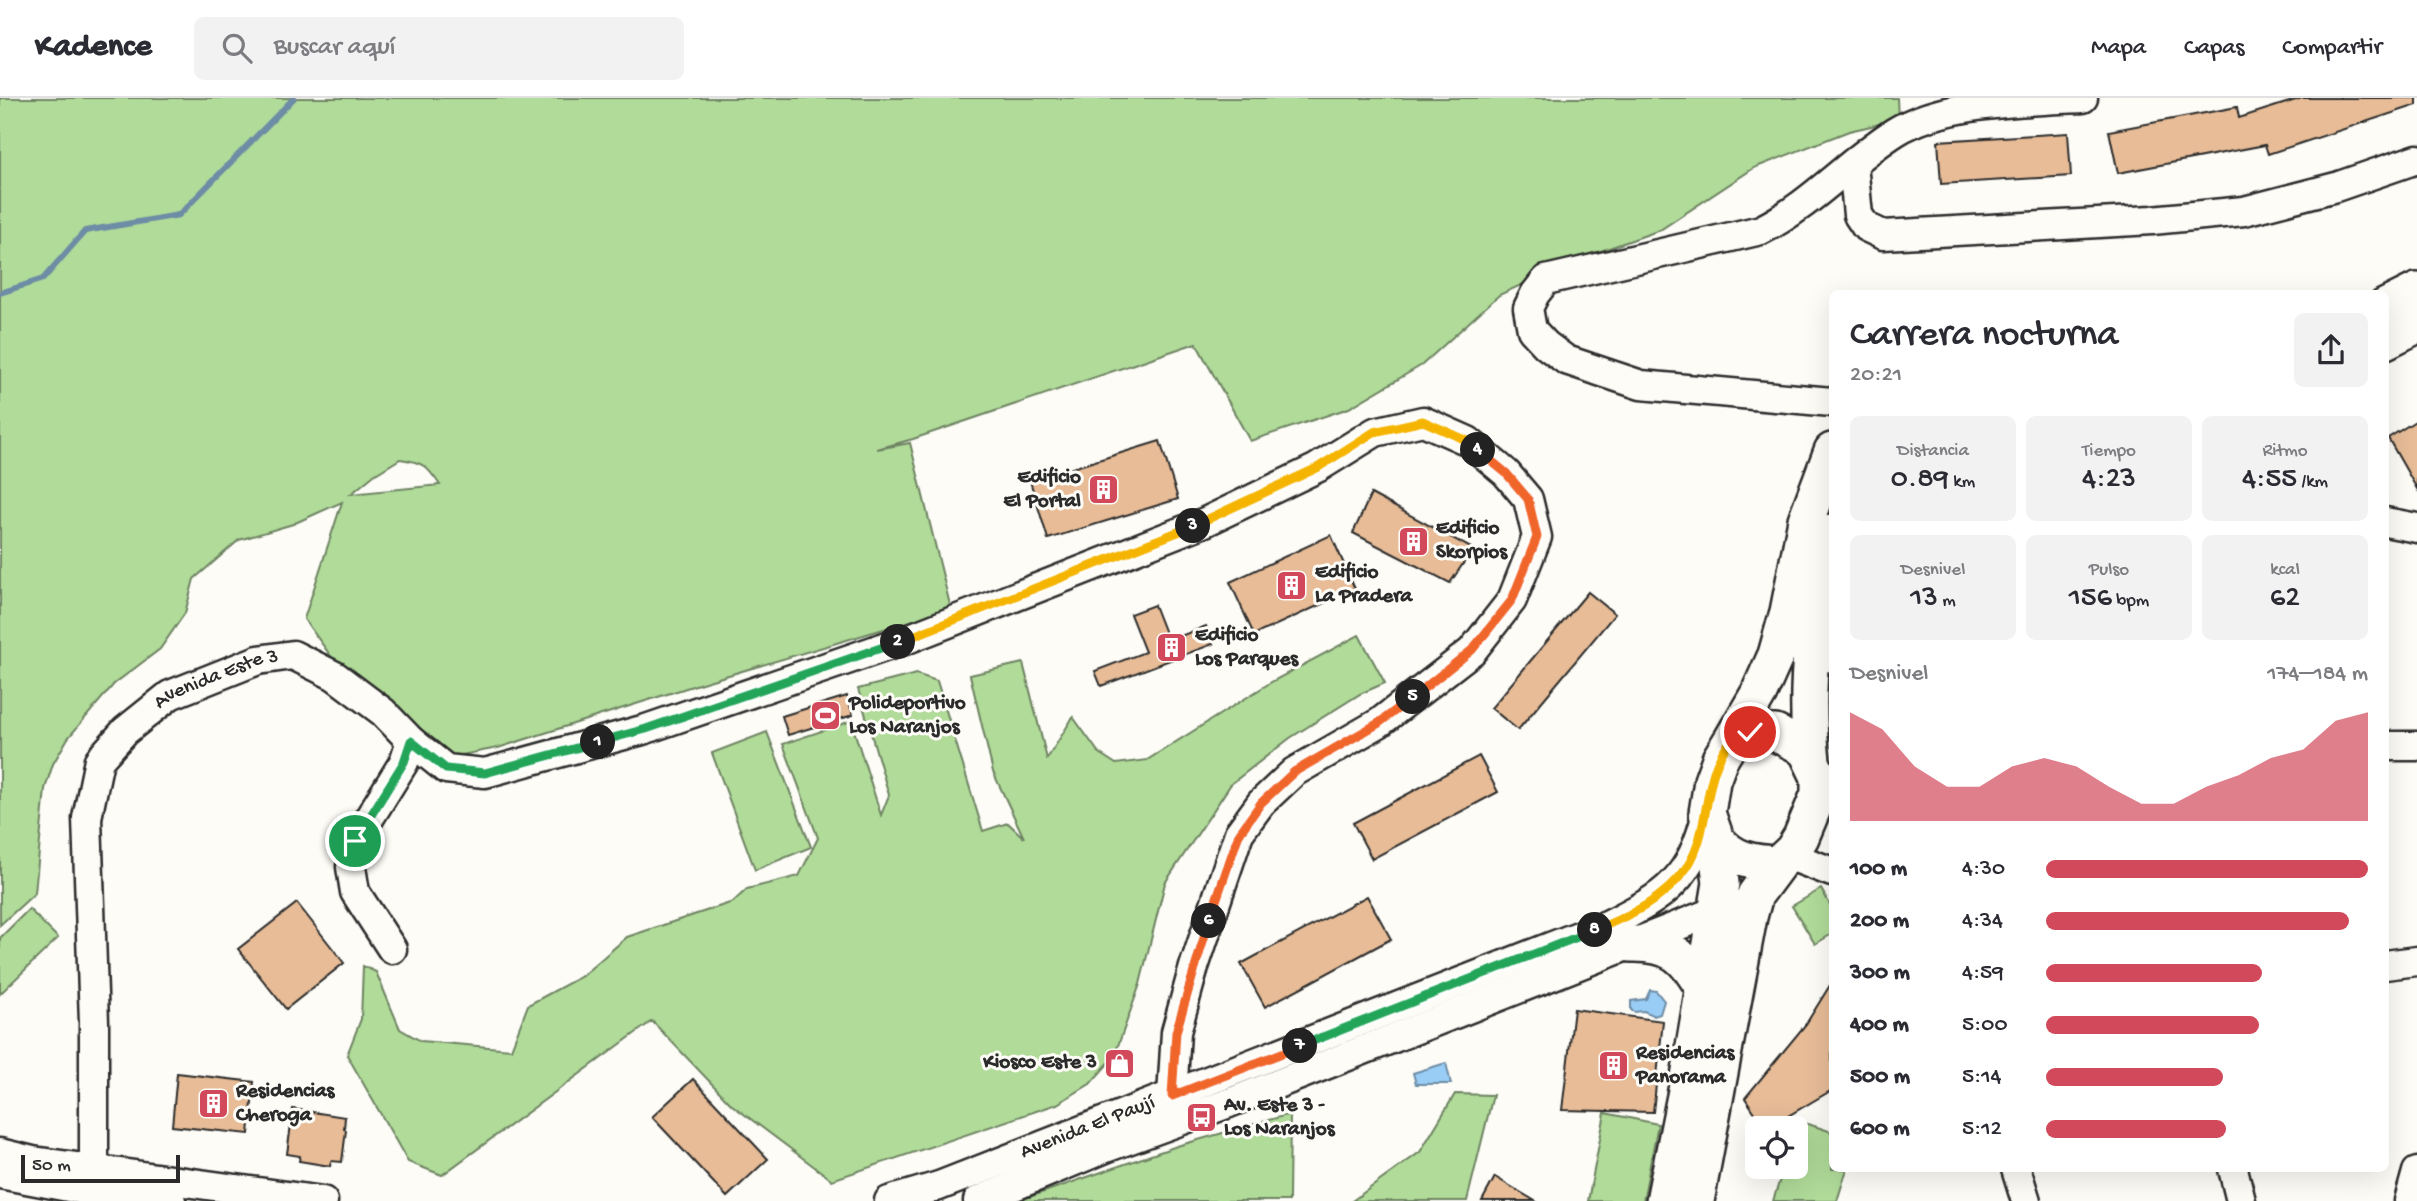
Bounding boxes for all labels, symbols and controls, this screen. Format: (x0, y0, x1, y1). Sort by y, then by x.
search box (194, 17, 684, 80)
text: Kadence (35, 29, 152, 67)
icon: search (218, 29, 256, 67)
text: Buscar aquí (274, 33, 395, 64)
text: Mapa (2091, 34, 2146, 63)
text: Capas (2184, 34, 2244, 63)
text: Compartir (2282, 34, 2382, 63)
button: share (2294, 313, 2368, 387)
text: Carrera nocturna (1850, 314, 2118, 358)
text: 20:21 (1850, 362, 1902, 389)
pin: 4 (1460, 432, 1496, 468)
text: 4 (1473, 438, 1482, 461)
text: Distancia (1897, 440, 1969, 463)
text: Tiempo (2082, 440, 2136, 463)
text: Ritmo (2262, 440, 2308, 463)
text: 0.89 (1891, 463, 1949, 498)
text: 4:23 (2082, 463, 2136, 498)
text: 4:55 (2242, 463, 2297, 498)
place label: Edificio El Portal (1004, 466, 1081, 515)
text: km (1949, 471, 1975, 494)
text: /km (2297, 471, 2328, 494)
building icon: Edificio El Portal (1087, 473, 1121, 507)
pin: 3 (1176, 508, 1210, 544)
text: 3 (1188, 514, 1197, 537)
place label: Edificio Skorpios (1436, 517, 1508, 566)
building icon: Edificio Skorpios (1396, 524, 1430, 558)
text: Desnivel (1901, 559, 1965, 582)
text: Pulso (2089, 559, 2129, 582)
text: kcal (2270, 559, 2300, 582)
place label: Edificio La Pradera (1315, 561, 1414, 610)
building icon: Edificio La Pradera (1275, 568, 1309, 602)
text: 13 (1910, 582, 1938, 617)
text: 156 (2069, 582, 2112, 617)
text: 62 (2270, 582, 2300, 617)
text: m (1938, 590, 1956, 613)
text: bpm (2112, 590, 2149, 613)
pin: 2 (880, 624, 916, 660)
place label: Edificio Los Parques (1195, 624, 1299, 673)
text: 2 (893, 630, 902, 653)
building icon: Edificio Los Parques (1155, 631, 1189, 665)
street label: Avenida Este 3 (149, 645, 280, 715)
text: Desnivel (1850, 661, 1928, 688)
text: 174–184 m (2267, 661, 2368, 688)
pin: 5 (1396, 680, 1430, 714)
text: 5 (1408, 685, 1418, 708)
place label: Polideportivo Los Naranjos (848, 692, 966, 741)
sports icon: Polideportivo Los Naranjos (809, 699, 843, 733)
pin (1720, 702, 1780, 762)
icon: check (1731, 713, 1769, 751)
pin: 1 (580, 724, 616, 760)
text: 1 (594, 730, 601, 753)
pin (325, 811, 385, 871)
icon: arrive (336, 822, 374, 860)
text: 100 m (1850, 856, 1907, 883)
text: 4:30 (1962, 856, 2005, 883)
pin: 6 (1192, 904, 1226, 938)
text: 200 m (1850, 908, 1909, 935)
text: 4:34 (1962, 908, 2003, 935)
text: 6 (1204, 909, 1213, 932)
pin: 8 (1578, 912, 1612, 948)
text: 8 (1589, 918, 1600, 941)
text: 300 m (1850, 960, 1910, 987)
text: 4:59 (1962, 960, 2004, 987)
text: 400 m (1850, 1012, 1909, 1039)
text: 5:00 (1962, 1012, 2007, 1039)
pin: 7 (1282, 1028, 1318, 1063)
text: 7 (1295, 1034, 1304, 1057)
place label: Residencias Panorama (1635, 1042, 1736, 1091)
shop icon: Kiosco Este 3 (1103, 1046, 1137, 1080)
building icon: Residencias Panorama (1596, 1049, 1630, 1083)
place label: Kiosco Este 3 (982, 1051, 1097, 1076)
text: 500 m (1850, 1064, 1910, 1091)
text: 5:14 (1962, 1064, 2002, 1091)
place label: Residencias Cheroga (235, 1080, 336, 1129)
building icon: Residencias Cheroga (196, 1087, 230, 1121)
street label: Avenida El Paují (1017, 1090, 1159, 1165)
place label: Av. Este 3 - Los Naranjos (1223, 1094, 1336, 1143)
bus stop icon: Av. Este 3 - Los Naranjos (1184, 1101, 1218, 1135)
map controls (1745, 1116, 1808, 1179)
button: locate (1745, 1116, 1808, 1179)
text: 600 m (1850, 1116, 1910, 1143)
text: 5:12 (1962, 1116, 2002, 1143)
scale bar (21, 1152, 180, 1184)
text: 50 m (32, 1155, 71, 1178)

